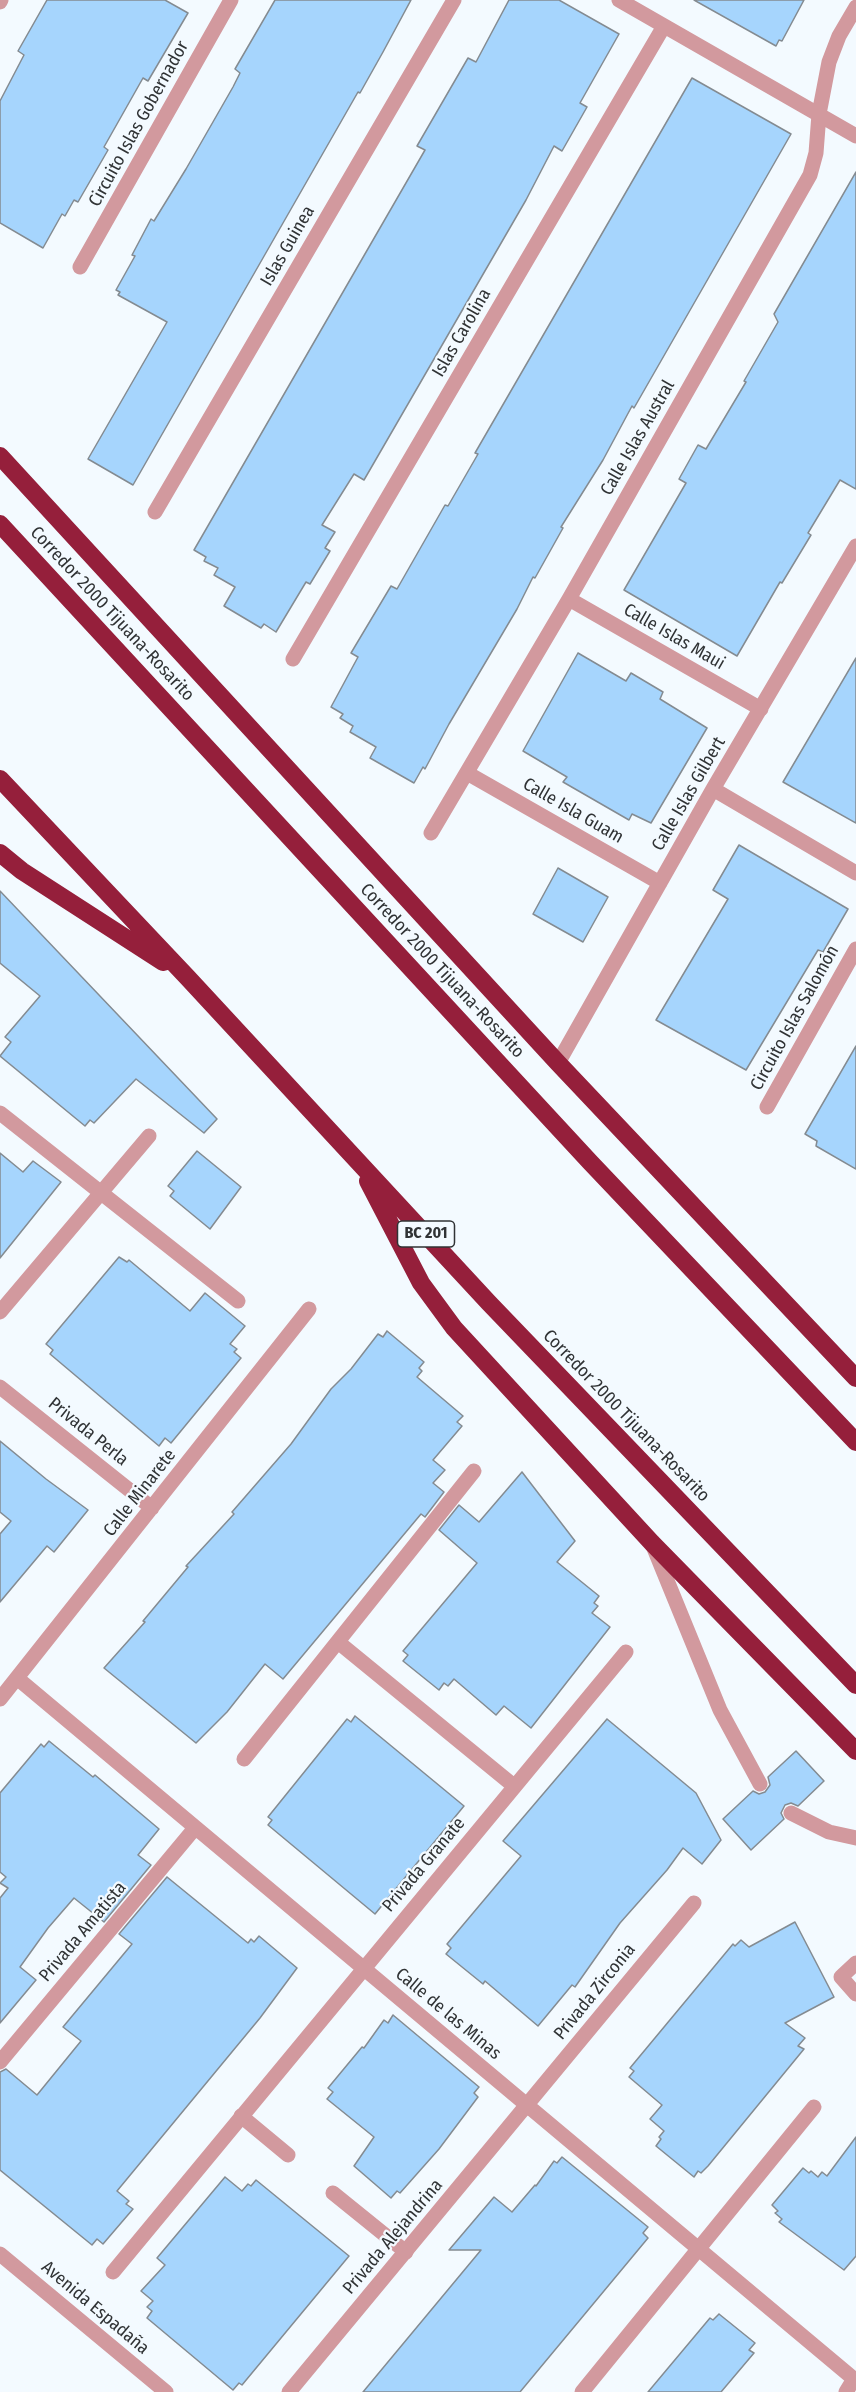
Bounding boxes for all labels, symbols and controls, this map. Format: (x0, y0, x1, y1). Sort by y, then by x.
street label: Circuito Islas Gobernador (84, 37, 194, 211)
street label: Islas Guinea (256, 202, 320, 290)
street label: Islas Carolina (428, 285, 496, 381)
street label: Calle Islas Austral (596, 377, 680, 499)
street label: Corredor 2000 Tijuana-Rosarito (25, 522, 199, 706)
street label: Calle Islas Maui (620, 599, 728, 675)
street label: Calle Islas Gilbert (648, 733, 730, 855)
street label: Calle Isla Guam (519, 773, 627, 849)
street label: Corredor 2000 Tijuana-Rosarito (355, 879, 529, 1063)
street label: Circuito Islas Salomón (746, 942, 844, 1094)
road number: BC 201 (398, 1221, 454, 1247)
street label: Corredor 2000 Tijuana-Rosarito (538, 1325, 714, 1507)
street label: Privada Perla (44, 1393, 132, 1471)
street label: Calle Minarete (99, 1445, 181, 1541)
street label: Privada Granate (378, 1813, 470, 1917)
street label: Privada Amatista (35, 1878, 131, 1986)
street label: Privada Zirconia (550, 1939, 640, 2045)
street label: Calle de las Minas (391, 1964, 505, 2064)
street label: Privada Alejandrina (339, 2175, 447, 2299)
street label: Avenida Espadaña (37, 2257, 153, 2359)

